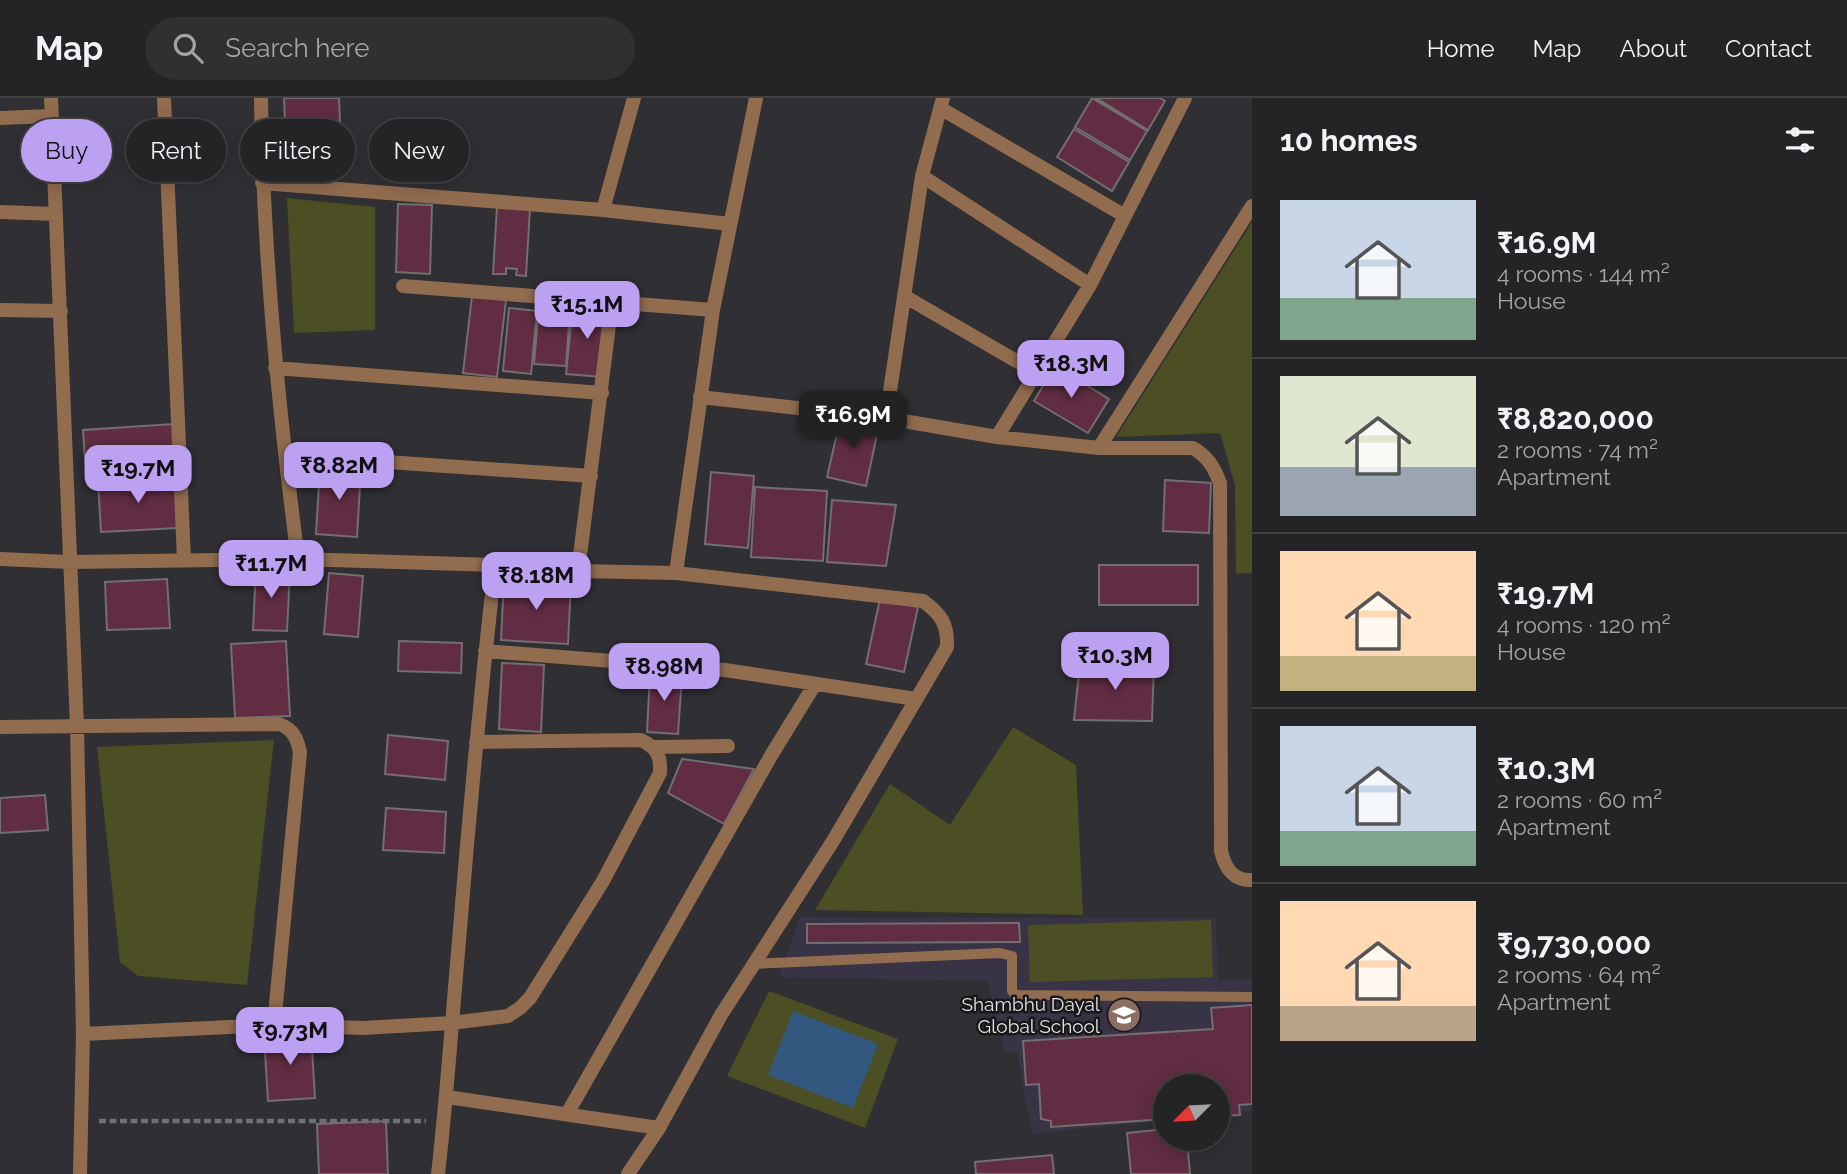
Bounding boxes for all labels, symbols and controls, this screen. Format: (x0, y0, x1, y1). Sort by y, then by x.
search box (145, 17, 635, 80)
text: Map (35, 29, 103, 68)
icon: search (169, 29, 207, 67)
text: Search here (225, 33, 370, 63)
text: Home (1427, 34, 1495, 63)
text: Map (1533, 34, 1581, 63)
text: About (1619, 34, 1687, 63)
text: Contact (1725, 34, 1812, 63)
chip: Buy (21, 119, 112, 182)
chip: Rent (126, 119, 226, 182)
chip: Filters (240, 119, 355, 182)
chip: New (369, 119, 469, 182)
icon: filters (1781, 121, 1819, 159)
text: 10 homes (1280, 123, 1417, 158)
text: ₹16.9M (1497, 225, 1596, 260)
icon: home (1336, 228, 1420, 312)
text: 4 rooms · 144 m² (1497, 260, 1670, 287)
pin: ₹15.1M (530, 282, 644, 341)
text: House (1497, 287, 1566, 314)
text: ₹15.1M (551, 290, 623, 317)
pin: ₹18.3M (1014, 341, 1128, 400)
text: ₹18.3M (1033, 349, 1109, 376)
pin: ₹16.9M (796, 392, 910, 451)
text: ₹16.9M (815, 400, 891, 427)
text: ₹8,820,000 (1497, 401, 1654, 436)
icon: home (1336, 404, 1420, 488)
text: 2 rooms · 74 m² (1497, 436, 1658, 463)
pin: ₹8.82M (282, 442, 396, 502)
pin: ₹19.7M (81, 446, 195, 505)
text: ₹8.82M (300, 451, 378, 478)
text: ₹19.7M (101, 454, 175, 481)
text: Apartment (1497, 463, 1611, 490)
pin: ₹11.7M (214, 540, 328, 600)
text: ₹11.7M (235, 549, 307, 576)
pin: ₹8.18M (479, 552, 593, 612)
text: ₹8.18M (498, 561, 574, 588)
text: ₹19.7M (1497, 576, 1594, 611)
icon: home (1336, 579, 1420, 663)
text: 4 rooms · 120 m² (1497, 611, 1671, 638)
pin: ₹10.3M (1058, 632, 1172, 692)
text: House (1497, 638, 1566, 665)
text: ₹10.3M (1077, 641, 1153, 668)
pin: ₹8.98M (607, 644, 721, 703)
text: ₹8.98M (625, 652, 703, 679)
text: ₹10.3M (1497, 751, 1596, 786)
icon: home (1336, 754, 1420, 838)
text: 2 rooms · 60 m² (1497, 786, 1662, 813)
text: Apartment (1497, 813, 1611, 840)
text: ₹9,730,000 (1497, 926, 1651, 961)
icon: home (1336, 929, 1420, 1013)
text: 2 rooms · 64 m² (1497, 961, 1661, 988)
text: Apartment (1497, 988, 1611, 1015)
place label: Shambhu Dayal Global School (962, 993, 1101, 1037)
school or university icon: Shambhu Dayal Global School (1105, 996, 1143, 1034)
pin: ₹9.73M (233, 1007, 347, 1067)
text: ₹9.73M (252, 1016, 328, 1043)
north arrow (1153, 1074, 1230, 1152)
map controls (1153, 1074, 1230, 1151)

